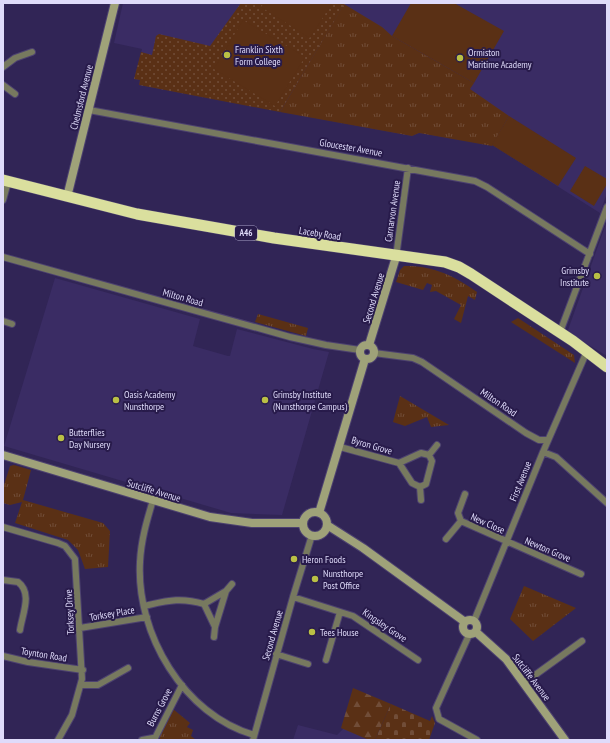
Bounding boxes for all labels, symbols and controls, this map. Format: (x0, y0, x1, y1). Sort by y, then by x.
place label: Franklin Sixth Form College (235, 43, 283, 68)
place label: Ormiston Maritime Academy (468, 46, 532, 71)
marker: Franklin Sixth Form College (222, 50, 232, 60)
marker: Ormiston Maritime Academy (455, 53, 465, 63)
street label: Chelmsford Avenue (67, 63, 96, 131)
street label: Gloucester Avenue (319, 136, 383, 159)
street label: Carnarvon Avenue (382, 179, 403, 243)
street label: Laceby Road (298, 224, 342, 243)
road number: A46 (235, 226, 257, 240)
place label: Grimsby Institute (560, 264, 589, 289)
street label: Second Avenue (360, 271, 387, 325)
marker: Grimsby Institute (592, 271, 602, 281)
street label: Milton Road (161, 286, 205, 309)
street label: Milton Road (478, 385, 520, 419)
place label: Oasis Academy Nunsthorpe (124, 388, 175, 413)
place label: Grimsby Institute (Nunsthorpe Campus) (273, 388, 348, 413)
marker: Oasis Academy Nunsthorpe (111, 395, 121, 405)
marker: Grimsby Institute (Nunsthorpe Campus) (260, 395, 270, 405)
place label: Butterflies Day Nursery (69, 426, 111, 451)
marker: Butterflies Day Nursery (56, 433, 66, 443)
street label: Byron Grove (350, 433, 394, 458)
street label: First Avenue (507, 459, 534, 503)
street label: Sutcliffe Avenue (125, 476, 182, 505)
street label: New Close (469, 510, 507, 537)
street label: Newton Grove (523, 534, 573, 565)
place label: Heron Foods (302, 553, 346, 566)
marker: Heron Foods (289, 554, 299, 564)
place label: Nunsthorpe Post Office (323, 567, 363, 592)
marker: Nunsthorpe Post Office (310, 574, 320, 584)
street label: Torksey Drive (62, 589, 77, 635)
street label: Torksey Place (88, 603, 136, 624)
street label: Kingsley Grove (360, 606, 409, 645)
street label: Second Avenue (259, 608, 286, 662)
place label: Tees House (320, 626, 359, 639)
marker: Tees House (307, 627, 317, 637)
street label: Toynton Road (20, 644, 68, 665)
street label: Sutcliffe Avenue (510, 651, 554, 703)
street label: Burns Grove (144, 686, 175, 729)

